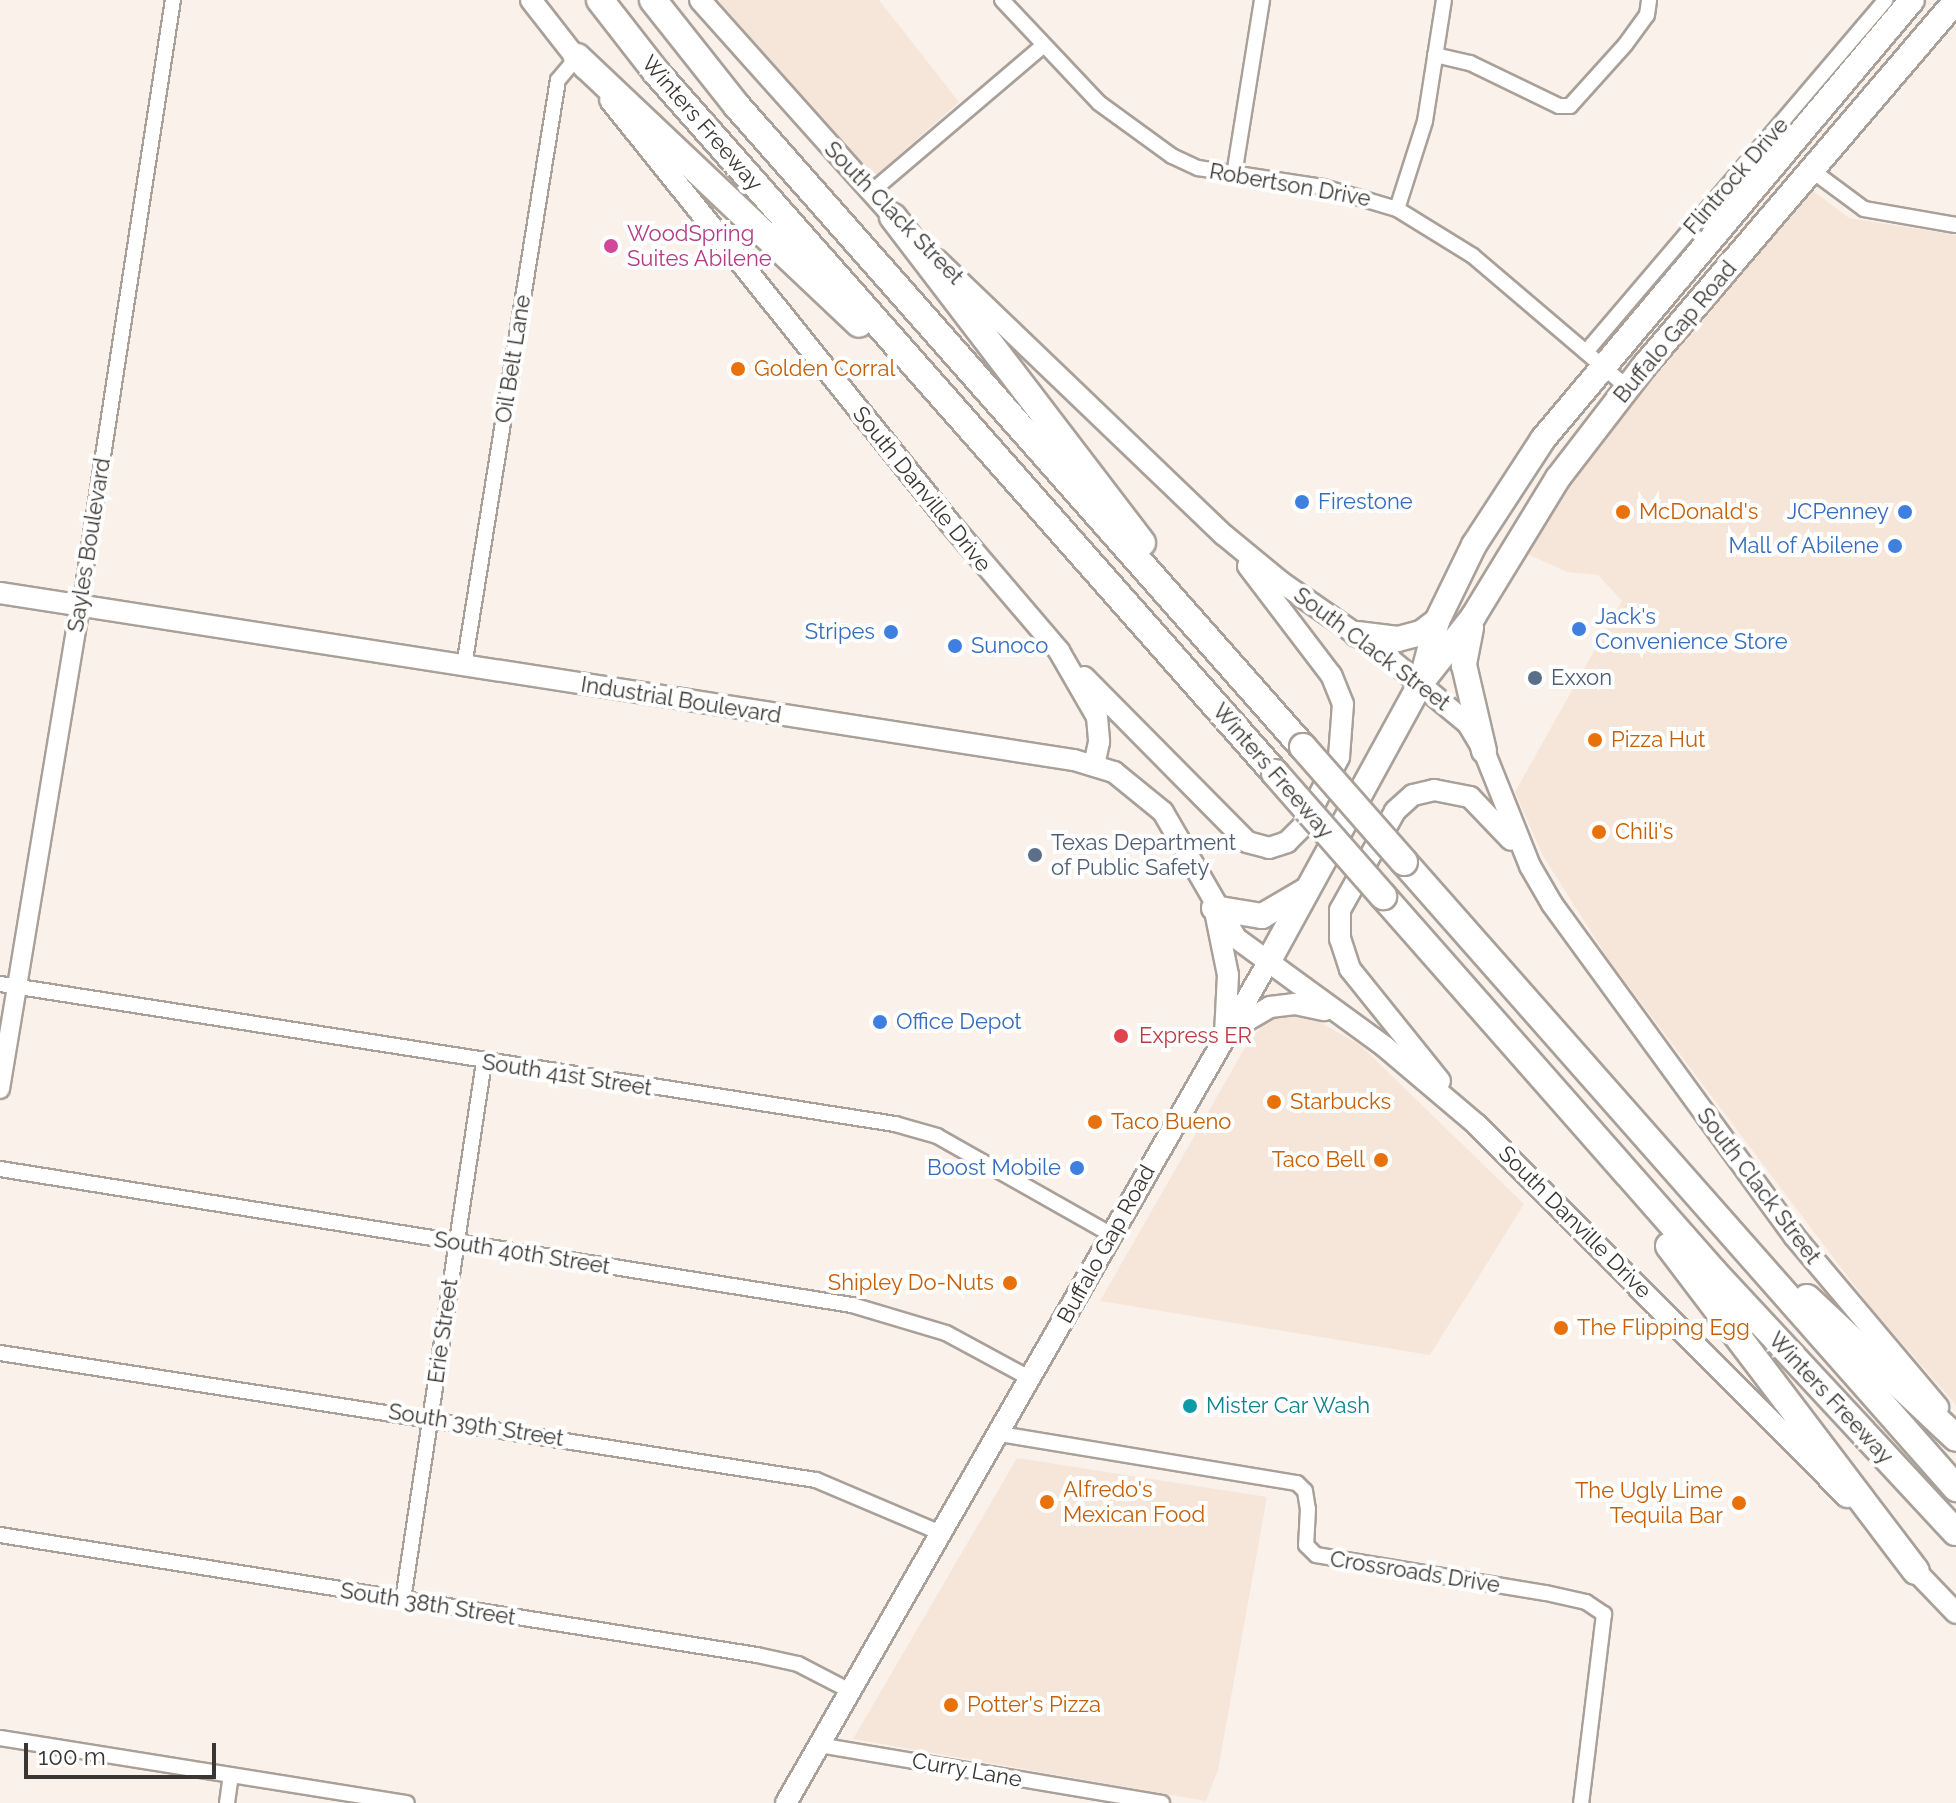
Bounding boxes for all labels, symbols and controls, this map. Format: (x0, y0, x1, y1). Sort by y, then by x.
street label: Winters Freeway (636, 50, 768, 196)
street label: Flintrock Drive (1678, 112, 1794, 240)
street label: South Clack Street (819, 136, 969, 290)
street label: Robertson Drive (1207, 158, 1373, 212)
place label: WoodSpring Suites Abilene (627, 220, 772, 272)
marker: WoodSpring Suites Abilene (602, 237, 620, 255)
street label: Buffalo Gap Road (1608, 256, 1742, 408)
street label: Oil Belt Lane (490, 293, 536, 425)
place label: Golden Corral (754, 356, 895, 382)
marker: Golden Corral (729, 360, 747, 378)
street label: South Danville Drive (847, 401, 997, 577)
street label: Sayles Boulevard (62, 456, 116, 634)
place label: Firestone (1318, 489, 1413, 515)
marker: Firestone (1293, 493, 1311, 511)
place label: McDonald's (1639, 499, 1758, 525)
place label: JCPenney (1787, 499, 1889, 525)
marker: McDonald's (1614, 503, 1632, 521)
marker: JCPenney (1896, 503, 1914, 521)
place label: Mall of Abilene (1727, 533, 1879, 559)
marker: Mall of Abilene (1886, 537, 1904, 555)
street label: South Clack Street (1289, 582, 1455, 716)
place label: Jack's Convenience Store (1595, 603, 1788, 654)
place label: Stripes (805, 619, 875, 645)
marker: Jack's Convenience Store (1570, 620, 1588, 638)
marker: Stripes (882, 623, 900, 641)
place label: Sunoco (971, 633, 1048, 659)
marker: Sunoco (946, 637, 964, 655)
place label: Exxon (1551, 665, 1612, 691)
marker: Exxon (1526, 669, 1544, 687)
street label: Industrial Boulevard (579, 671, 783, 729)
street label: Winters Freeway (1207, 698, 1339, 844)
place label: Pizza Hut (1611, 727, 1705, 753)
marker: Pizza Hut (1586, 731, 1604, 749)
place label: Chili's (1615, 819, 1673, 845)
marker: Chili's (1590, 823, 1608, 841)
place label: Texas Department of Public Safety (1051, 829, 1236, 880)
marker: Texas Department of Public Safety (1026, 846, 1044, 864)
place label: Office Depot (896, 1009, 1022, 1035)
marker: Office Depot (871, 1013, 889, 1031)
place label: Express ER (1139, 1023, 1252, 1049)
marker: Express ER (1110, 1025, 1132, 1047)
street label: South 41st Street (480, 1049, 654, 1101)
place label: Starbucks (1290, 1089, 1391, 1115)
marker: Starbucks (1265, 1093, 1283, 1111)
street label: South Clack Street (1692, 1103, 1826, 1269)
place label: Taco Bueno (1111, 1109, 1231, 1135)
marker: Taco Bueno (1086, 1113, 1104, 1131)
street label: South Danville Drive (1493, 1140, 1657, 1304)
place label: Taco Bell (1272, 1147, 1365, 1173)
marker: Taco Bell (1372, 1151, 1390, 1169)
place label: Boost Mobile (927, 1155, 1061, 1181)
marker: Boost Mobile (1068, 1159, 1086, 1177)
street label: Buffalo Gap Road (1052, 1160, 1160, 1328)
street label: South 40th Street (432, 1226, 612, 1280)
place label: Shipley Do-Nuts (827, 1270, 994, 1296)
marker: Shipley Do-Nuts (1001, 1274, 1019, 1292)
street label: Erie Street (423, 1277, 463, 1385)
place label: The Flipping Egg (1577, 1315, 1750, 1341)
marker: The Flipping Egg (1552, 1319, 1570, 1337)
street label: Winters Freeway (1763, 1327, 1899, 1469)
place label: Mister Car Wash (1206, 1393, 1372, 1419)
marker: Mister Car Wash (1181, 1397, 1199, 1415)
street label: South 39th Street (387, 1398, 565, 1452)
place label: Alfredo's Mexican Food (1063, 1476, 1205, 1528)
place label: The Ugly Lime Tequila Bar (1574, 1477, 1723, 1528)
marker: Alfredo's Mexican Food (1038, 1493, 1056, 1511)
marker: The Ugly Lime Tequila Bar (1730, 1494, 1748, 1512)
street label: Crossroads Drive (1328, 1546, 1502, 1598)
street label: South 38th Street (339, 1577, 517, 1631)
place label: Potter's Pizza (967, 1692, 1101, 1718)
marker: Potter's Pizza (942, 1696, 960, 1714)
scale bar (28, 1727, 220, 1777)
text: 100 m (38, 1742, 106, 1771)
street label: Curry Lane (910, 1747, 1024, 1793)

